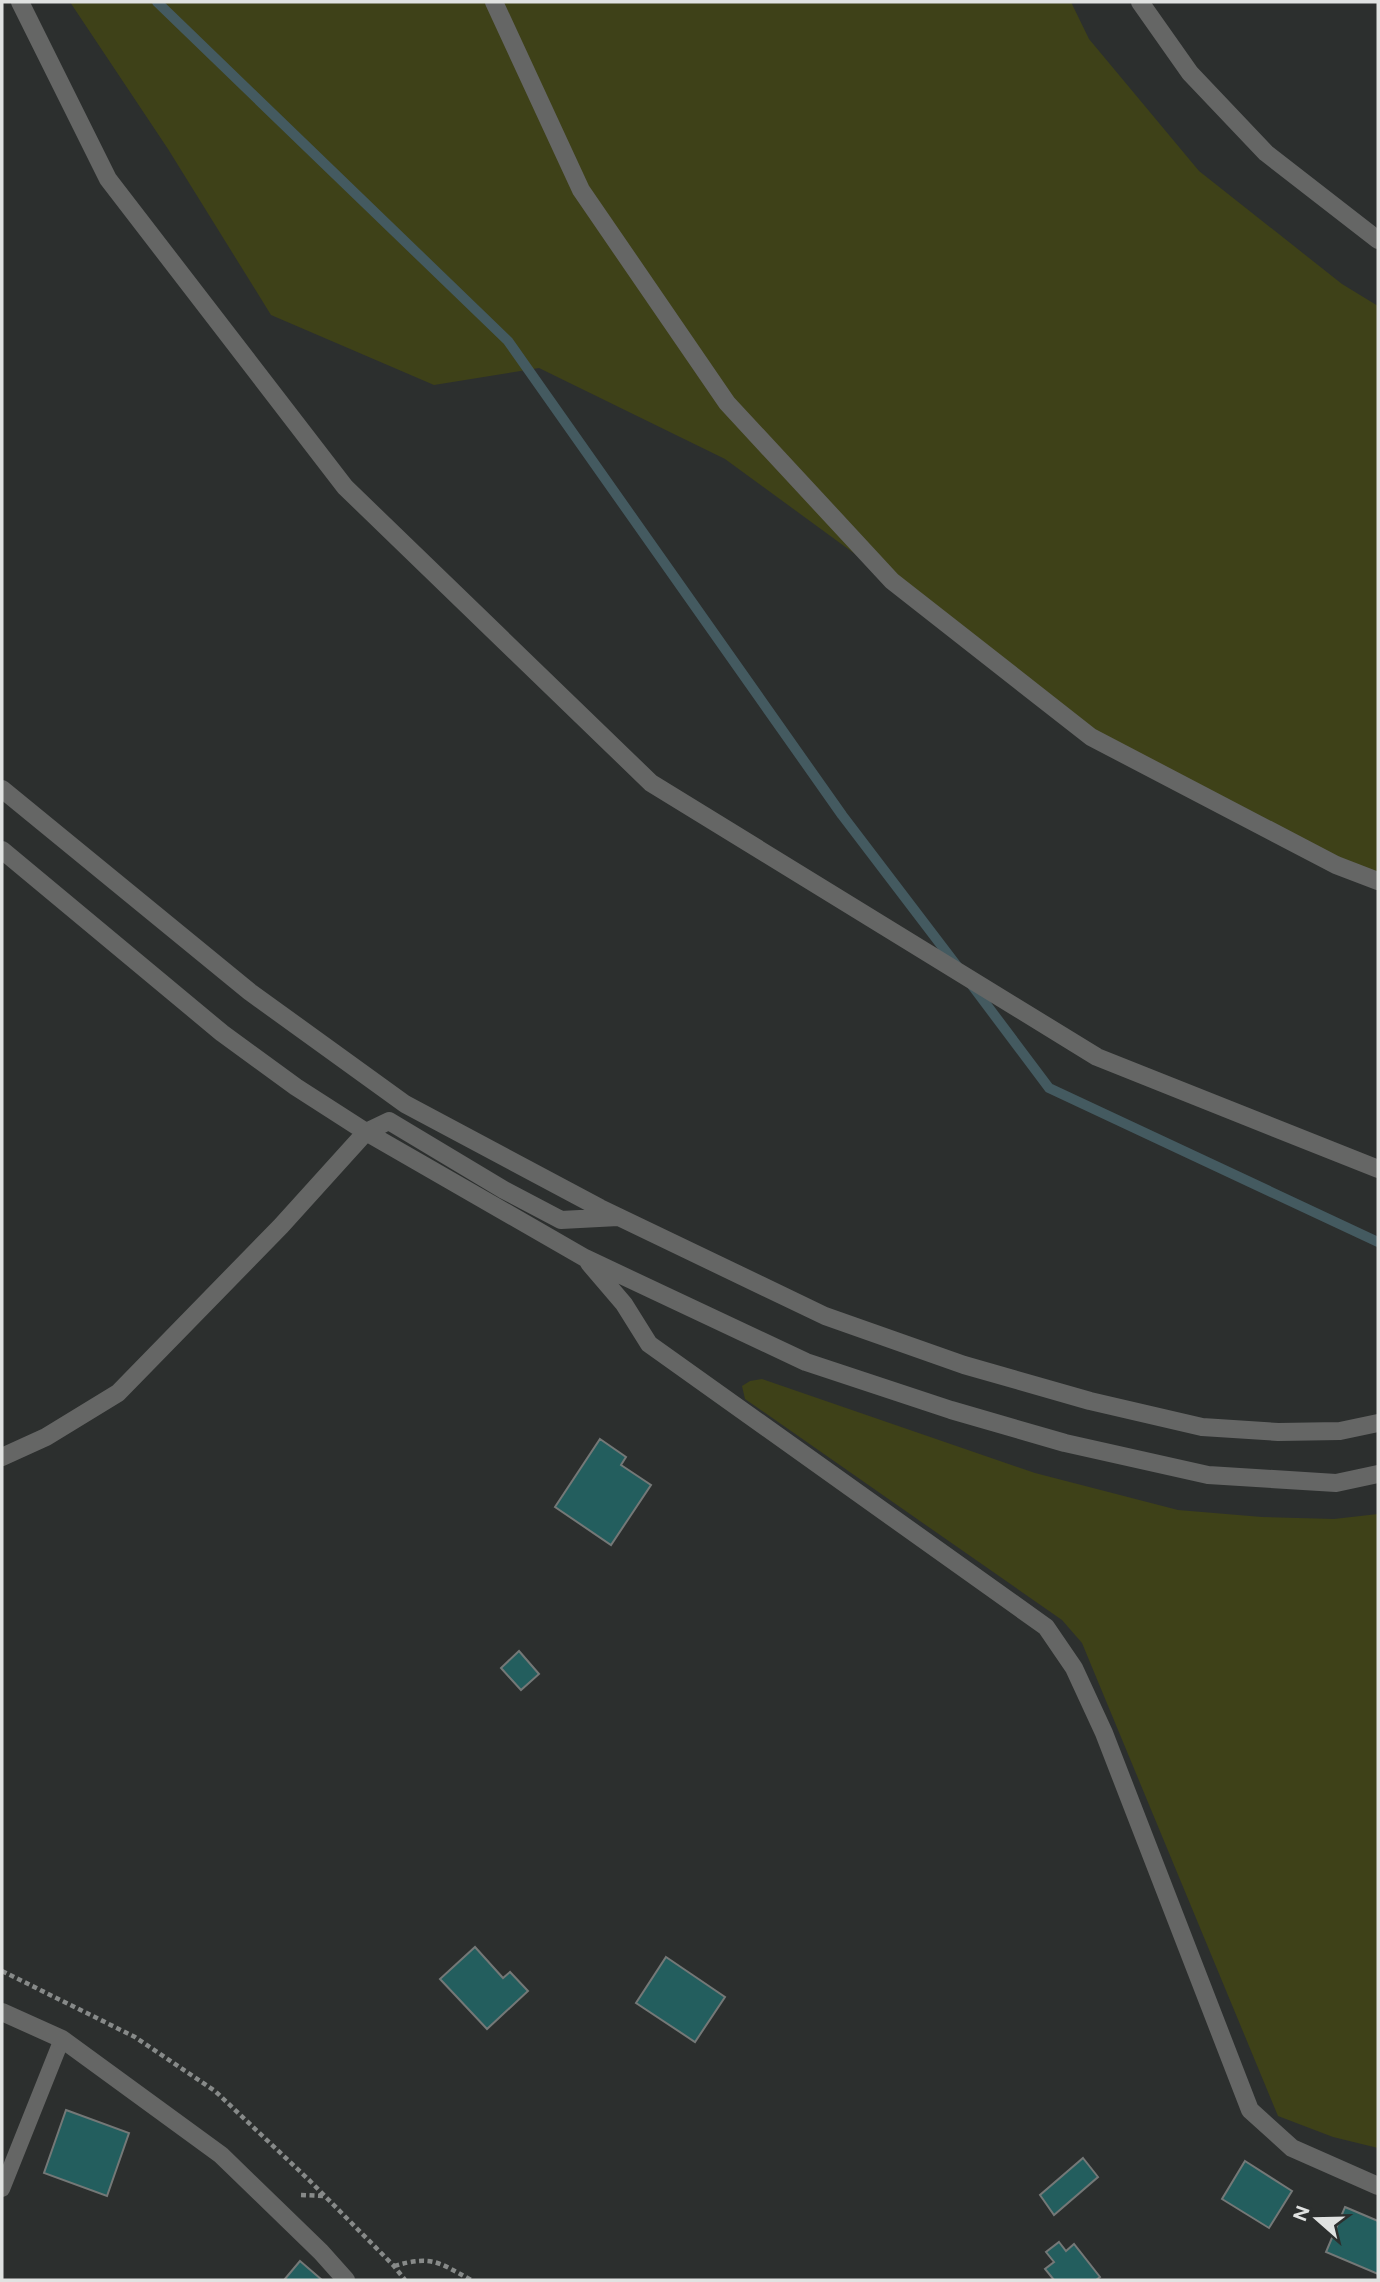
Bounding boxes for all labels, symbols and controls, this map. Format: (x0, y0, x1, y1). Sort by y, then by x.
north arrow (1282, 2184, 1352, 2254)
text: N (1288, 2203, 1315, 2224)

